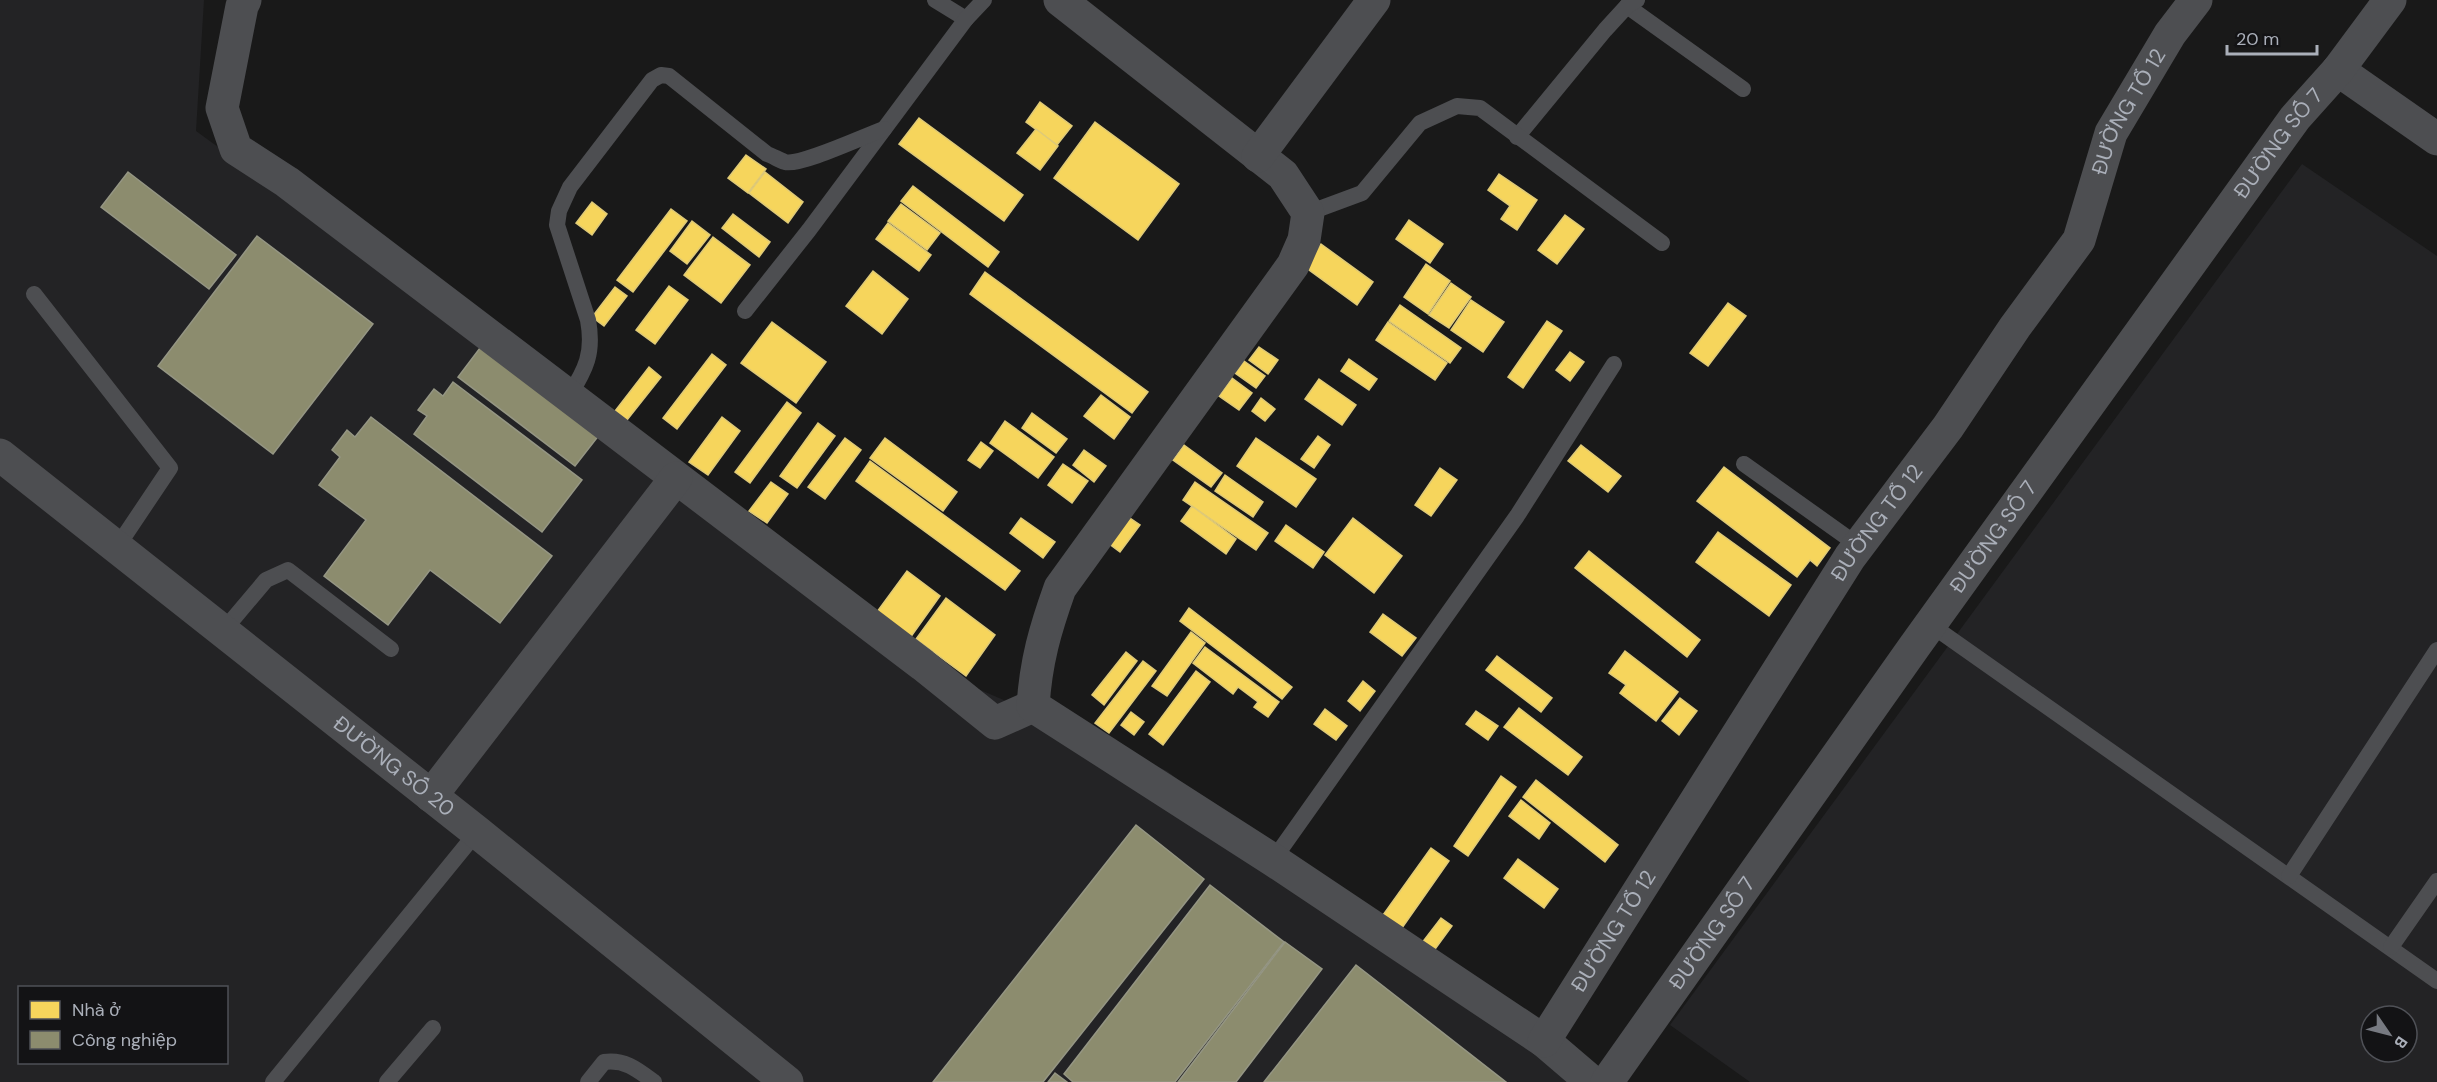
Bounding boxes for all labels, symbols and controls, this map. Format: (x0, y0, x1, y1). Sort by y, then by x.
scale bar (2227, 18, 2317, 56)
text: 20 m (2236, 27, 2279, 51)
street label: ĐƯỜNG TỔ 12 (2085, 43, 2172, 178)
street label: ĐƯỜNG SỐ 7 (2227, 82, 2329, 204)
street label: ĐƯỜNG TỔ 12 (1824, 458, 1929, 587)
street label: ĐƯỜNG SỐ 7 (1943, 475, 2043, 599)
street label: ĐƯỜNG SỐ 20 (327, 710, 460, 823)
street label: ĐƯỜNG TỔ 12 (1564, 865, 1663, 997)
street label: ĐƯỜNG SỐ 7 (1662, 871, 1761, 995)
legend (18, 986, 228, 1064)
text: Nhà ở (72, 998, 121, 1022)
north arrow (2359, 1004, 2419, 1064)
text: Công nghiệp (72, 1028, 177, 1052)
text: B (2389, 1032, 2412, 1053)

